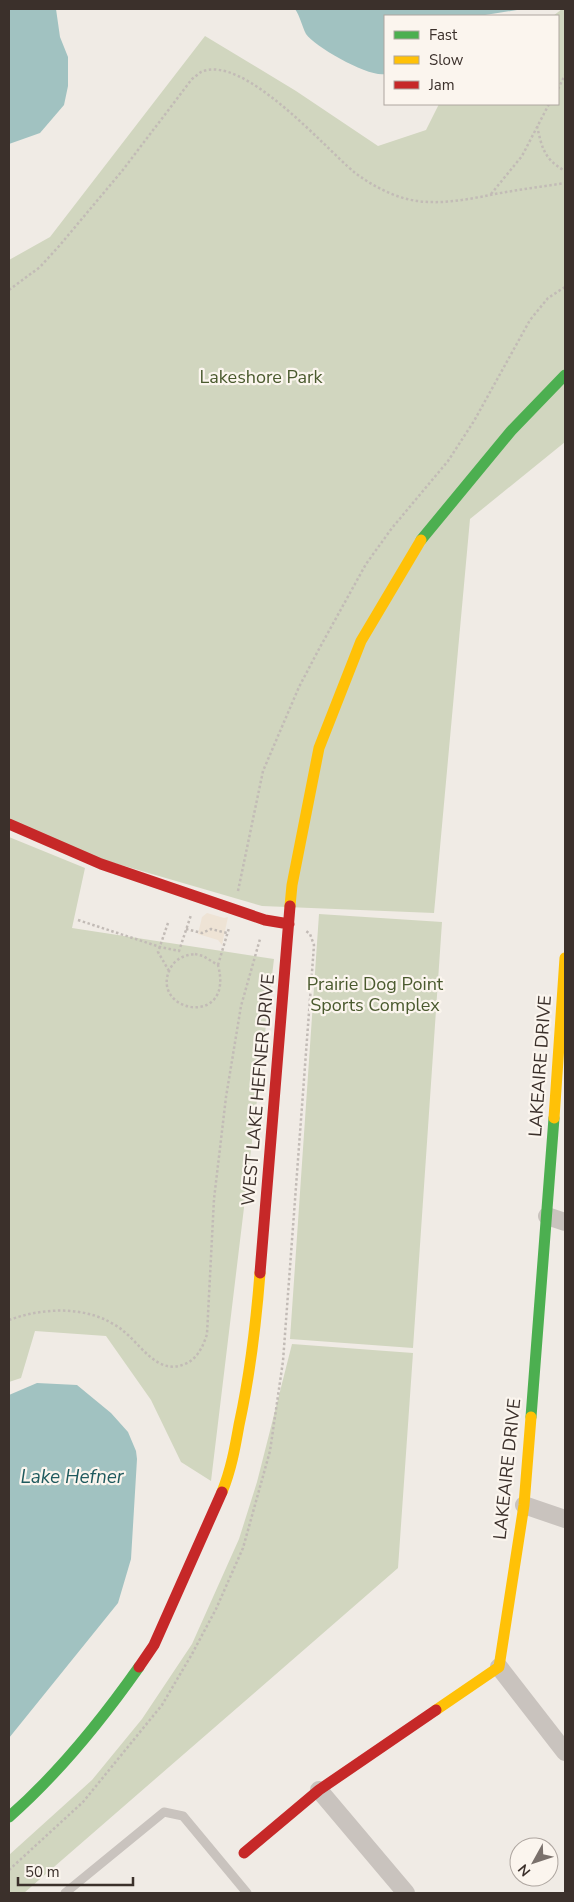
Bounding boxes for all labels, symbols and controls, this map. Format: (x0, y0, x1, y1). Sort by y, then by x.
legend (384, 15, 559, 105)
text: Fast (429, 25, 458, 45)
text: Slow (429, 50, 464, 70)
text: Jam (428, 75, 455, 95)
park label: Lakeshore Park (199, 365, 324, 389)
park label: Prairie Dog Point Sports Complex (307, 972, 444, 1017)
street label: WEST LAKE HEFNER DRIVE (236, 973, 280, 1207)
street label: LAKEAIRE DRIVE (523, 994, 557, 1138)
street label: LAKEAIRE DRIVE (488, 1397, 526, 1541)
water label: Lake Hefner (20, 1464, 125, 1490)
north arrow (509, 1837, 559, 1887)
scale bar (18, 1854, 132, 1886)
text: N (514, 1860, 535, 1880)
text: 50 m (25, 1862, 60, 1882)

